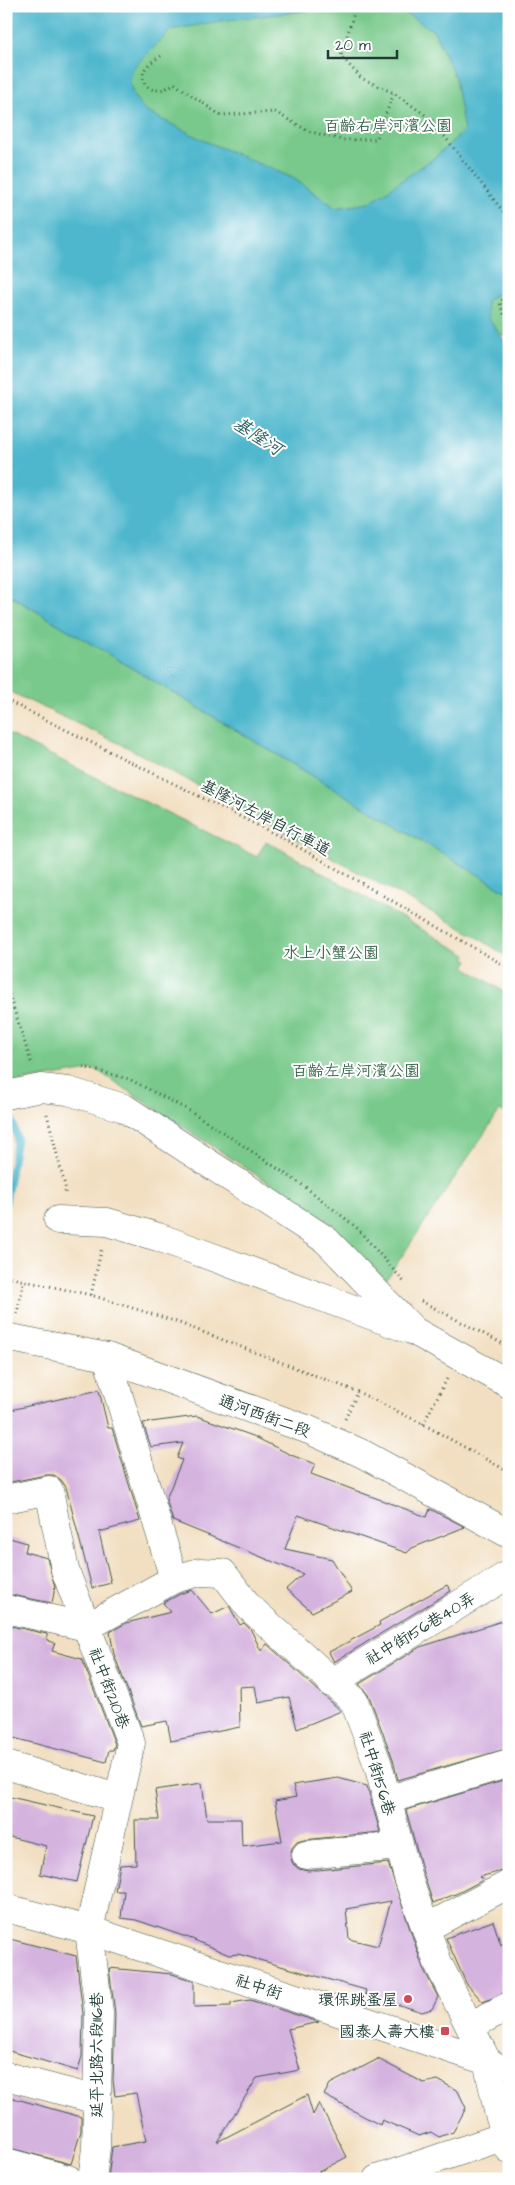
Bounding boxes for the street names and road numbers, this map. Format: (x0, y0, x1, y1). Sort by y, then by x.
street label: 基隆河左岸自行車道 (197, 774, 334, 861)
street label: 通河西街二段 (216, 1389, 314, 1443)
street label: 社中街156巷40弄 (362, 1587, 479, 1670)
street label: 社中街210巷 (84, 1645, 135, 1732)
street label: 社中街156巷 (354, 1728, 400, 1818)
street label: 社中街 (232, 1969, 285, 2005)
street label: 延平北路六段116巷 (86, 1992, 108, 2118)

